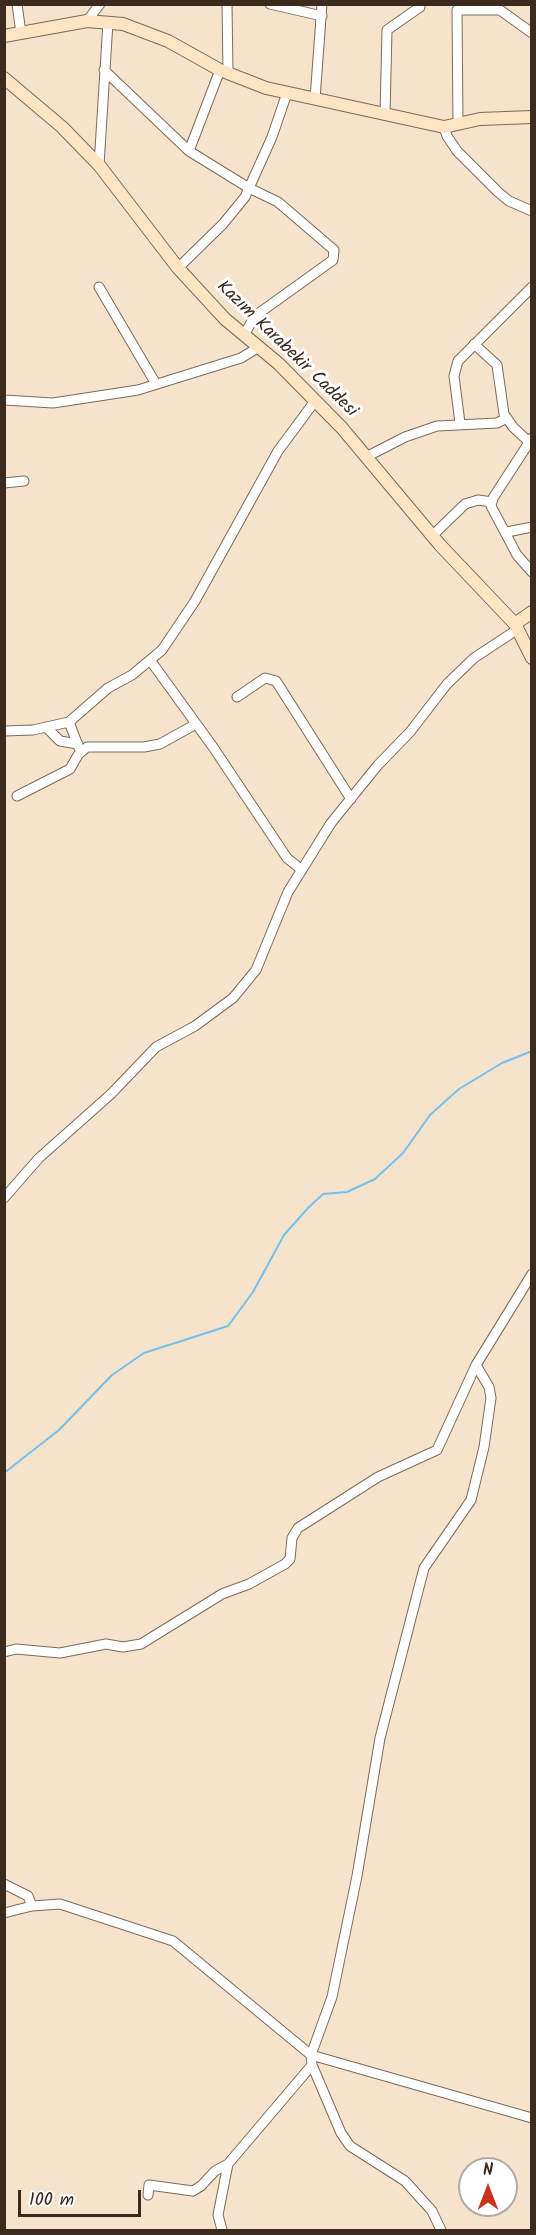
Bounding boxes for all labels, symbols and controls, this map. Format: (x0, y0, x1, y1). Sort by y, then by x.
street label: Kazım Karabekir Caddesi (211, 277, 361, 423)
north arrow (458, 2157, 518, 2217)
text: N (483, 2158, 493, 2183)
scale bar (21, 2178, 144, 2216)
text: 100 m (29, 2186, 74, 2215)

